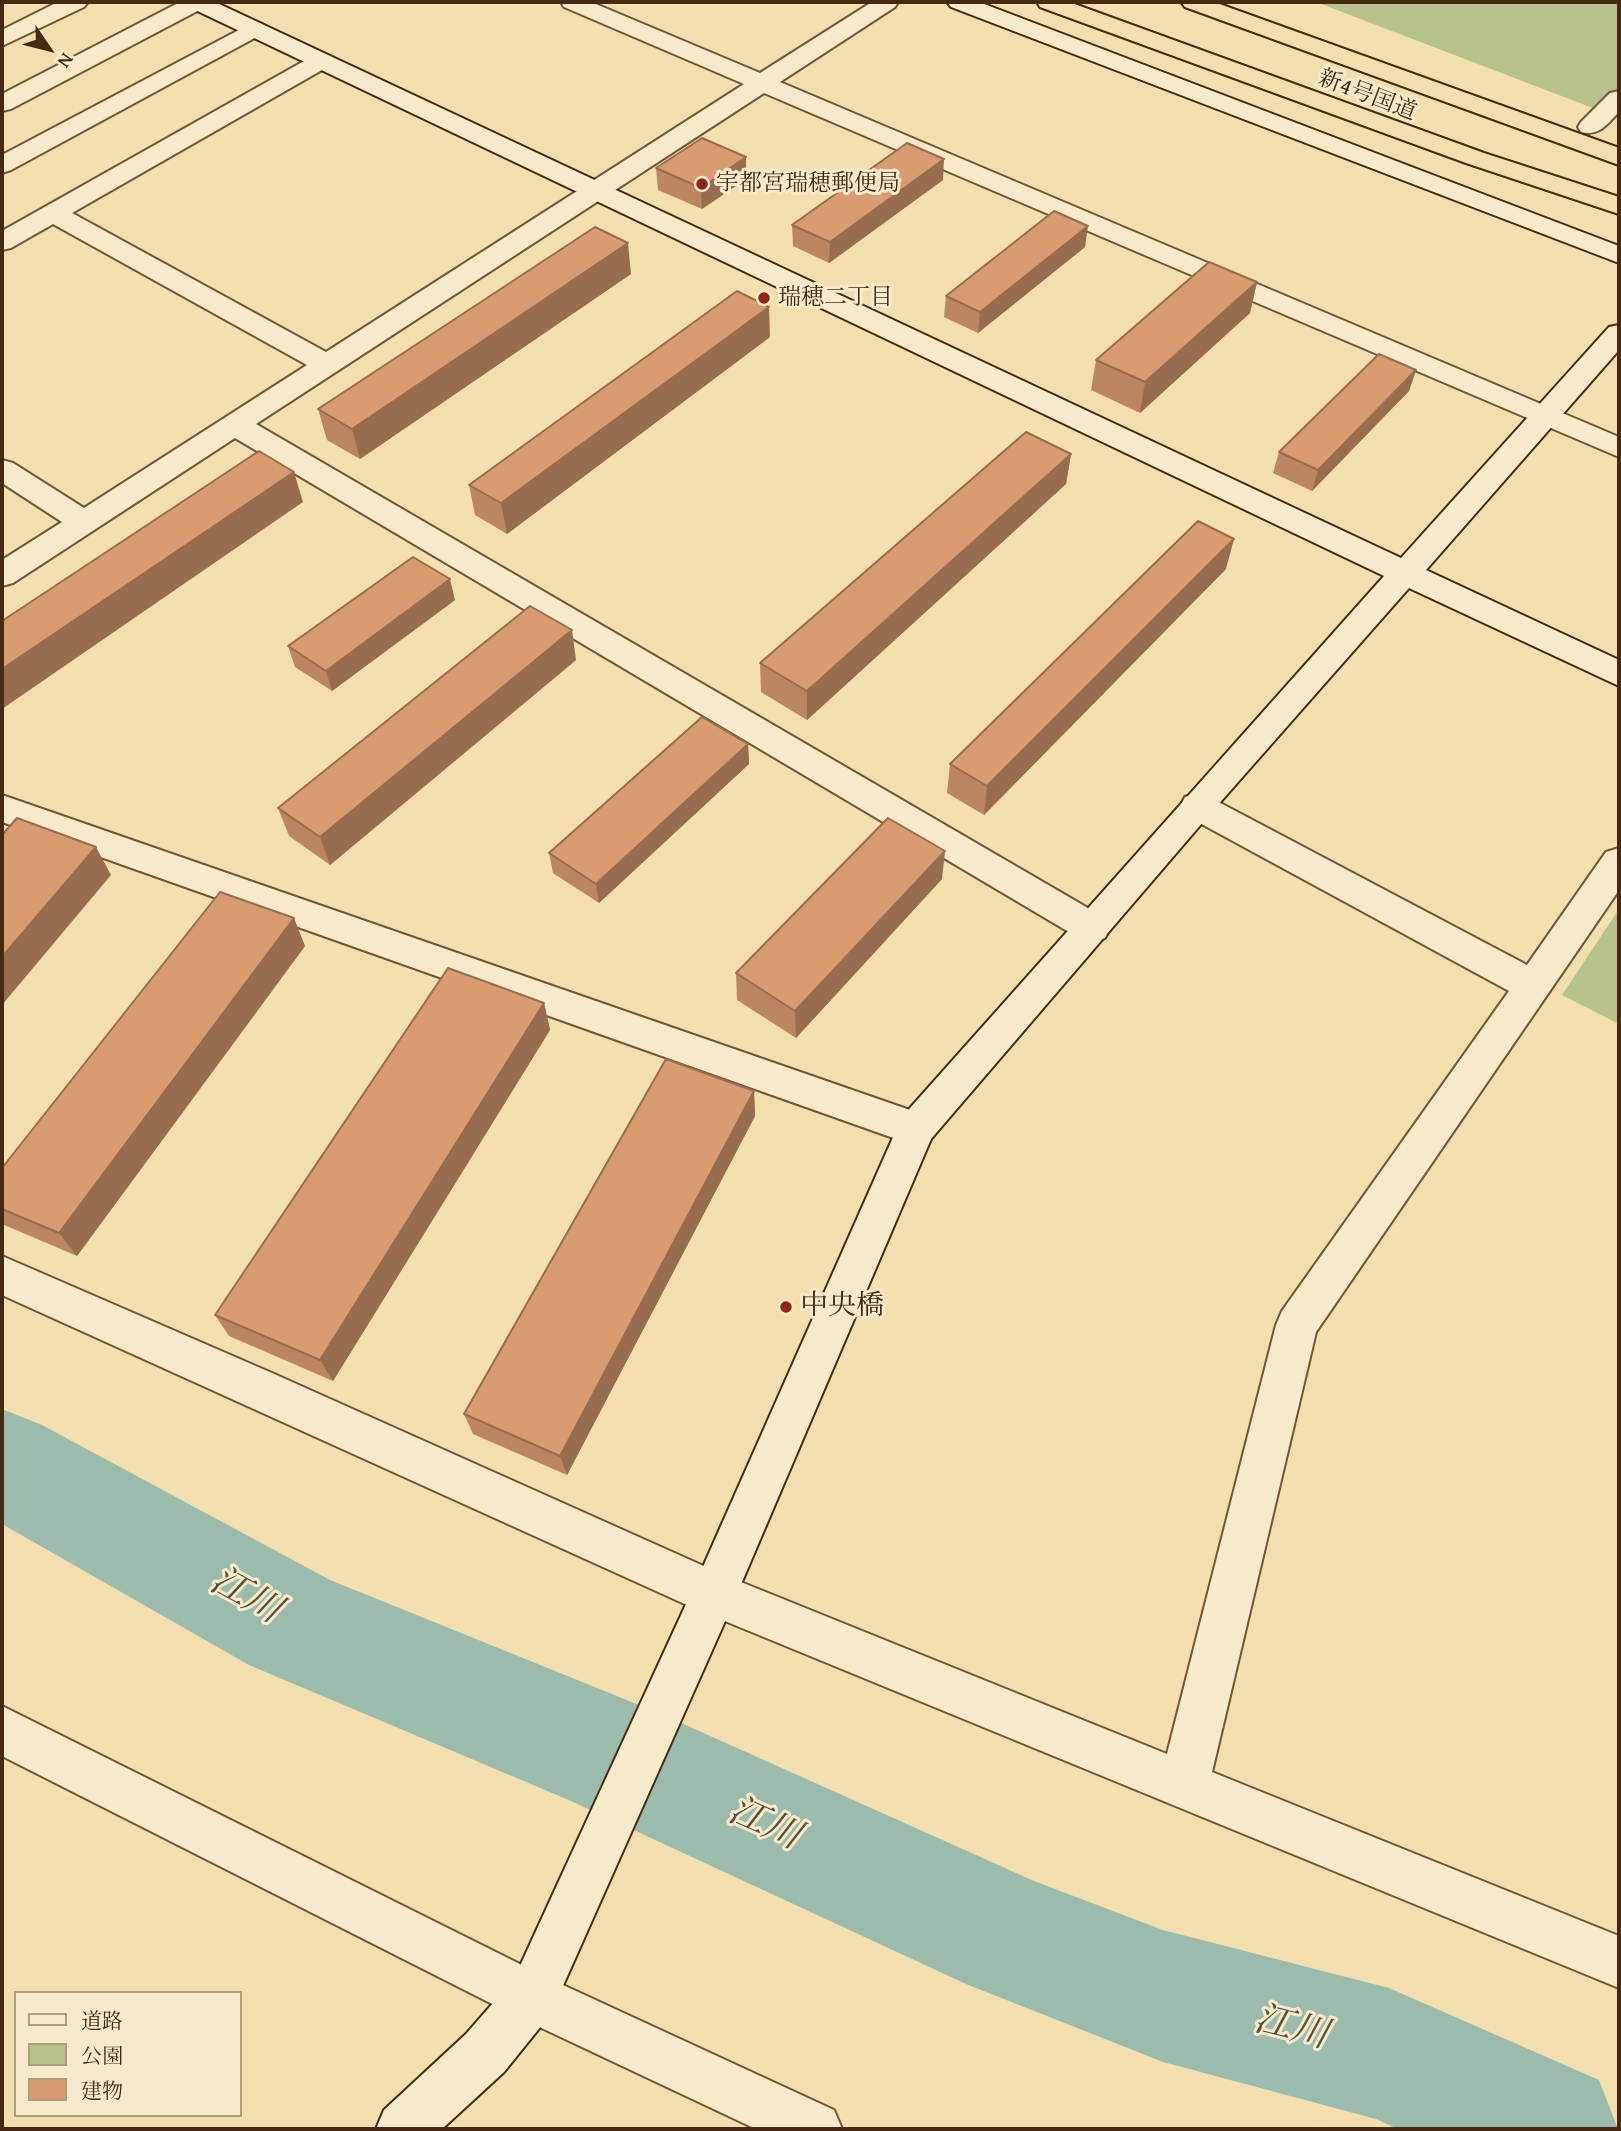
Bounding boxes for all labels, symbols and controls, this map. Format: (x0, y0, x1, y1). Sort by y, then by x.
north arrow (14, 14, 84, 84)
text: N (51, 48, 81, 74)
street label: 新4号国道 (1314, 65, 1420, 127)
place label: 宇都宮瑞穂郵便局 (716, 170, 900, 198)
marker: 宇都宮瑞穂郵便局 (694, 176, 710, 192)
place label: 瑞穂二丁目 (778, 284, 893, 312)
marker: 瑞穂二丁目 (756, 290, 772, 306)
place label: 中央橋 (800, 1290, 884, 1324)
marker: 中央橋 (778, 1299, 794, 1315)
water label: 江川 (202, 1560, 288, 1634)
water label: 江川 (721, 1790, 807, 1860)
legend (14, 1991, 242, 2117)
water label: 江川 (1250, 1999, 1332, 2059)
text: 道路 (81, 2005, 123, 2036)
text: 公園 (81, 2040, 123, 2071)
text: 建物 (81, 2075, 123, 2106)

